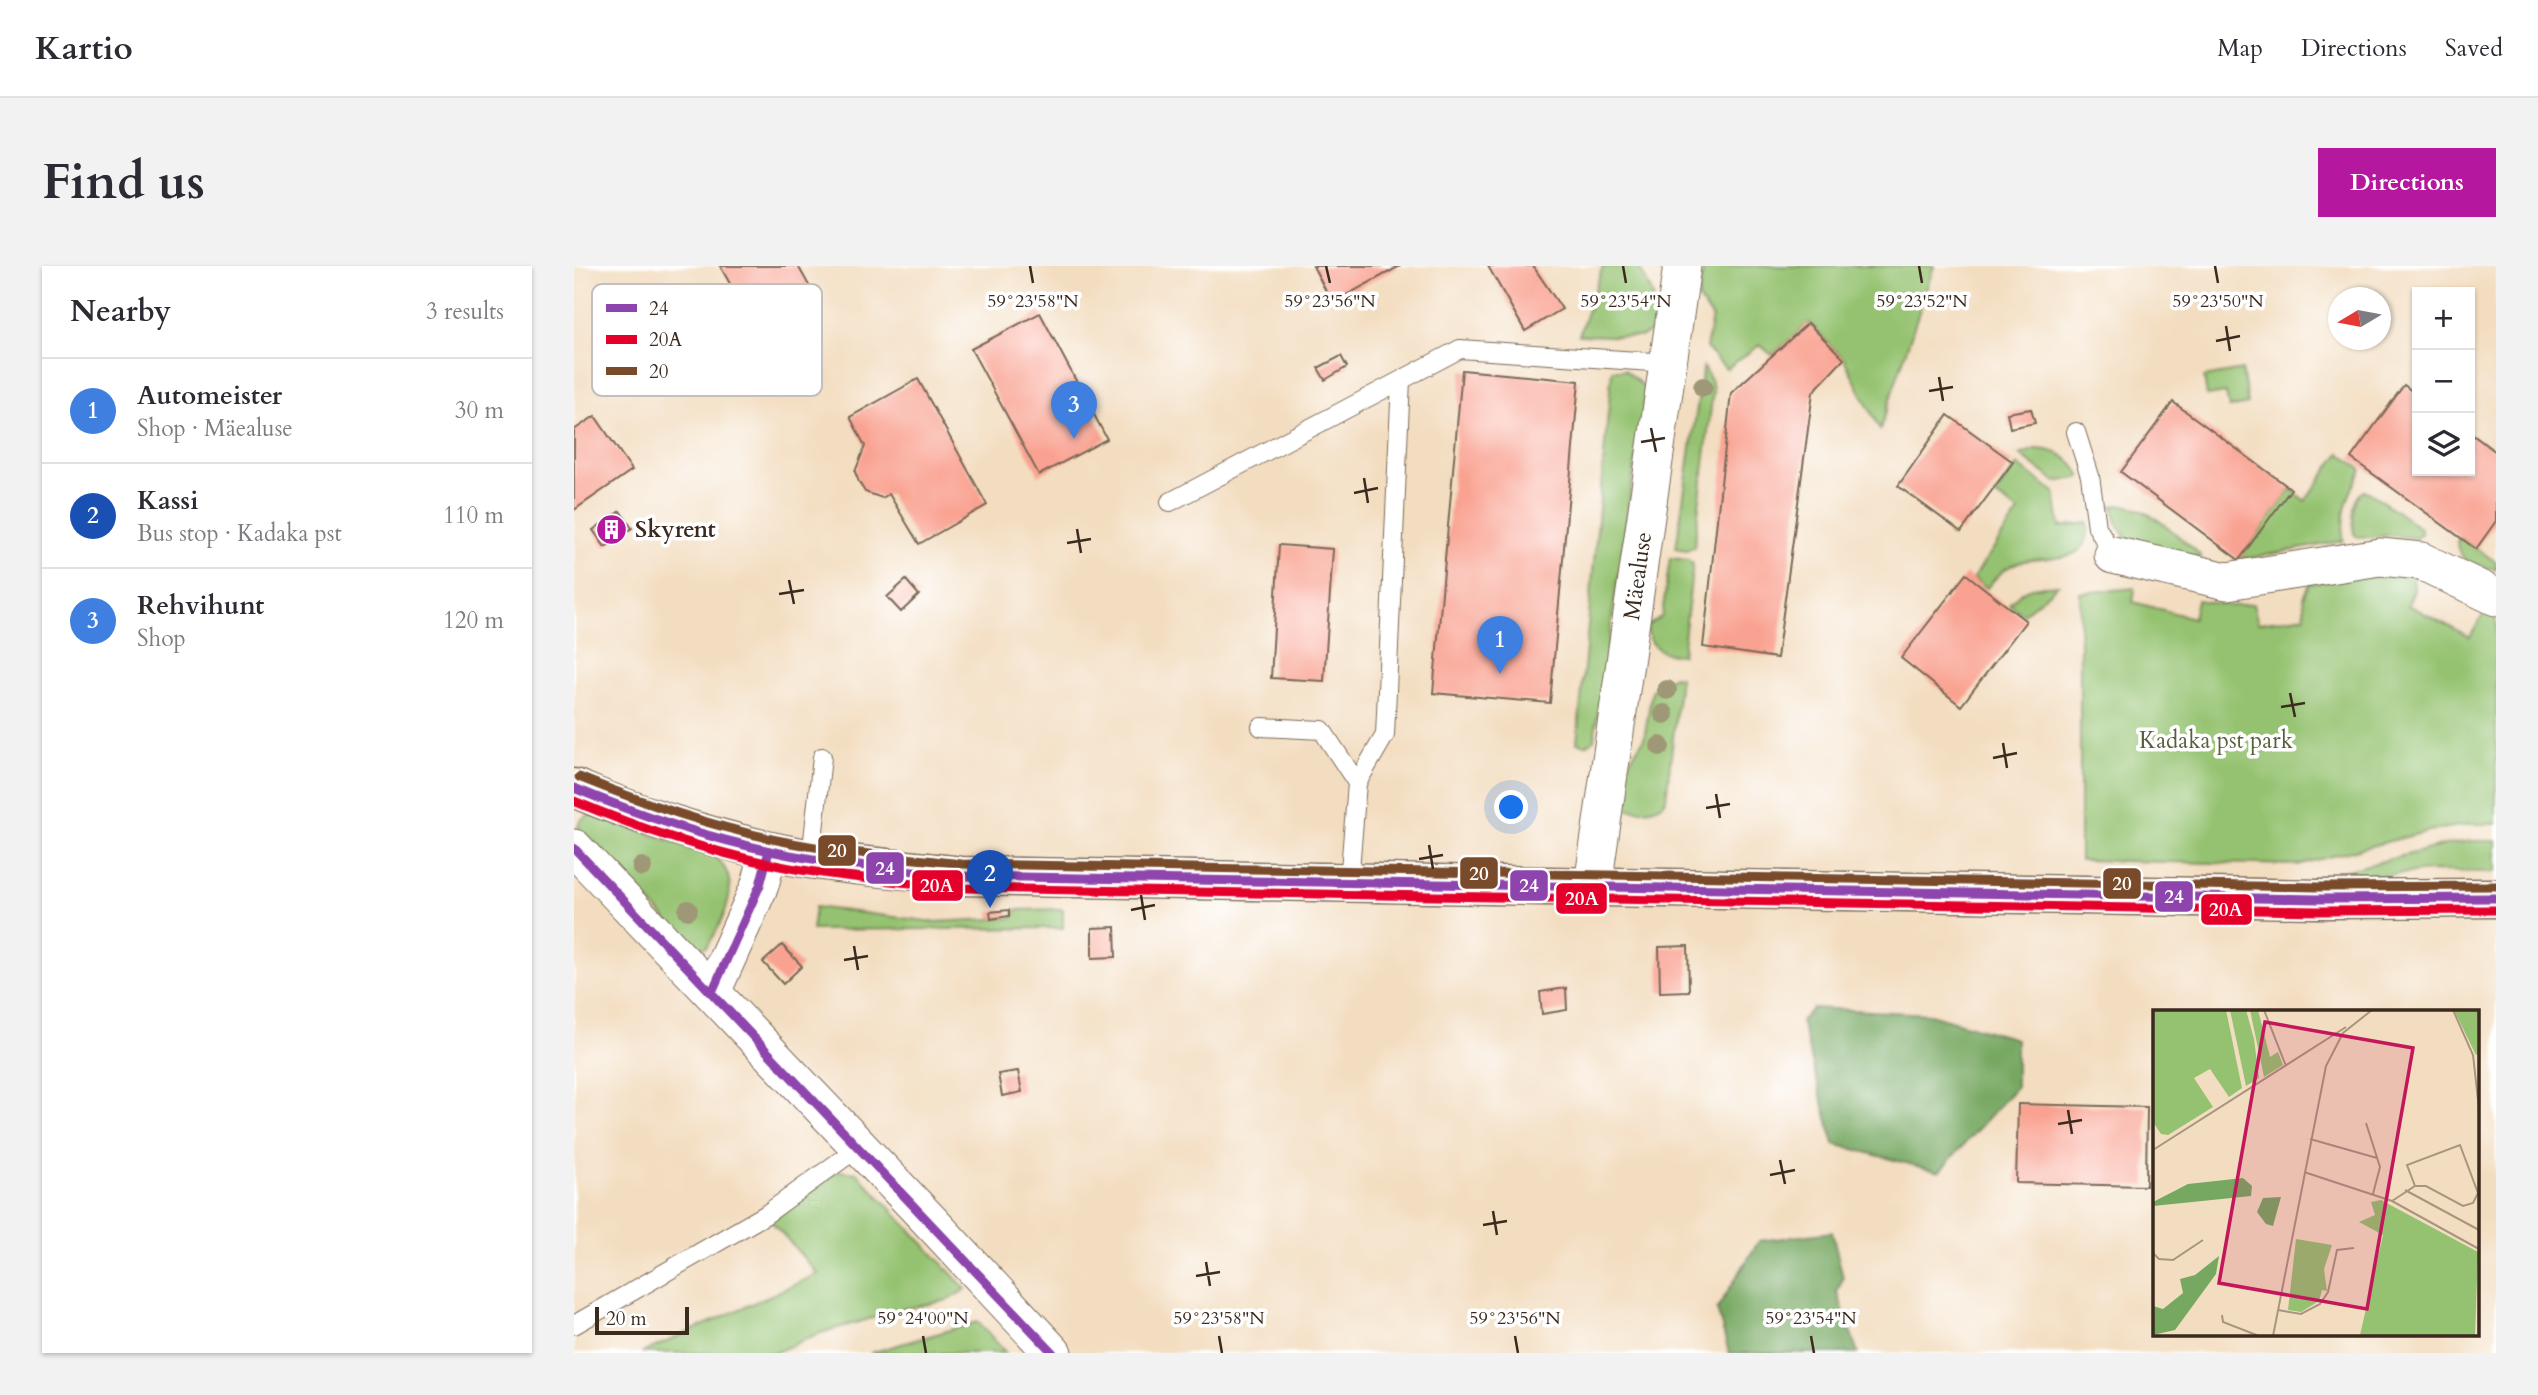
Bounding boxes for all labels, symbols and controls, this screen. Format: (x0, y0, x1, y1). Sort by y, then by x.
text: Kartio (35, 26, 133, 71)
text: Map (2217, 32, 2263, 65)
text: Directions (2301, 32, 2407, 65)
text: Saved (2445, 32, 2503, 65)
button: Directions (2318, 148, 2496, 217)
text: Find us (42, 149, 205, 216)
legend (592, 284, 822, 396)
north arrow (2328, 287, 2391, 350)
map controls (2412, 287, 2475, 476)
button: + (2412, 287, 2475, 350)
text: 59°23'58"N (987, 289, 1079, 314)
text: 59°23'56"N (1284, 289, 1376, 314)
text: 59°23'54"N (1580, 289, 1672, 314)
text: 59°23'52"N (1876, 289, 1968, 314)
text: 59°23'50"N (2172, 289, 2264, 314)
text: Nearby (70, 291, 171, 332)
text: 3 results (426, 296, 504, 327)
text: 24 (649, 296, 669, 322)
text: 20A (649, 327, 682, 353)
button: − (2412, 350, 2475, 413)
text: 20 (649, 359, 669, 385)
text: Automeister (137, 378, 282, 413)
pin: 3 (1051, 381, 1097, 439)
text: 1 (87, 395, 99, 426)
text: 30 m (455, 395, 504, 426)
text: Shop · Mäealuse (137, 413, 293, 444)
button: layers (2412, 413, 2475, 476)
text: Kassi (137, 483, 199, 518)
text: 2 (87, 500, 99, 531)
text: 110 m (443, 500, 504, 531)
building icon: Skyrent (595, 512, 629, 546)
place label: Skyrent (635, 514, 716, 545)
text: Bus stop · Kadaka pst (137, 518, 342, 549)
street label: Mäealuse (1616, 530, 1659, 622)
text: Rehvihunt (137, 588, 264, 623)
text: 3 (87, 605, 99, 636)
text: 120 m (443, 605, 504, 636)
pin: 1 (1477, 616, 1523, 674)
text: Shop (137, 623, 186, 654)
park label: Kadaka pst park (2139, 725, 2294, 756)
your location (1494, 790, 1528, 824)
line badge: 20 (817, 834, 857, 867)
text: 20 (827, 838, 847, 864)
pin: 2 (967, 850, 1013, 908)
line badge: 24 (865, 851, 905, 885)
text: 24 (875, 856, 895, 882)
line badge: 20 (1459, 856, 1499, 890)
text: 20 (1469, 861, 1489, 887)
line badge: 20 (2102, 867, 2142, 900)
line badge: 20A (911, 869, 964, 902)
line badge: 24 (1509, 869, 1549, 902)
text: 20 (2112, 871, 2132, 897)
text: 20A (920, 873, 955, 899)
text: 24 (1519, 873, 1539, 899)
line badge: 24 (2154, 880, 2194, 913)
line badge: 20A (1555, 882, 1608, 915)
text: 24 (2164, 884, 2184, 910)
text: 20A (1565, 886, 1600, 912)
line badge: 20A (2200, 893, 2253, 926)
text: 20A (2209, 897, 2244, 923)
inset map (2153, 1010, 2478, 1336)
scale bar (595, 1304, 690, 1336)
text: 20 m (606, 1306, 647, 1332)
text: 59°24'00"N (877, 1306, 969, 1331)
text: 59°23'58"N (1173, 1306, 1265, 1331)
text: 59°23'56"N (1469, 1306, 1561, 1331)
text: 59°23'54"N (1765, 1306, 1857, 1331)

